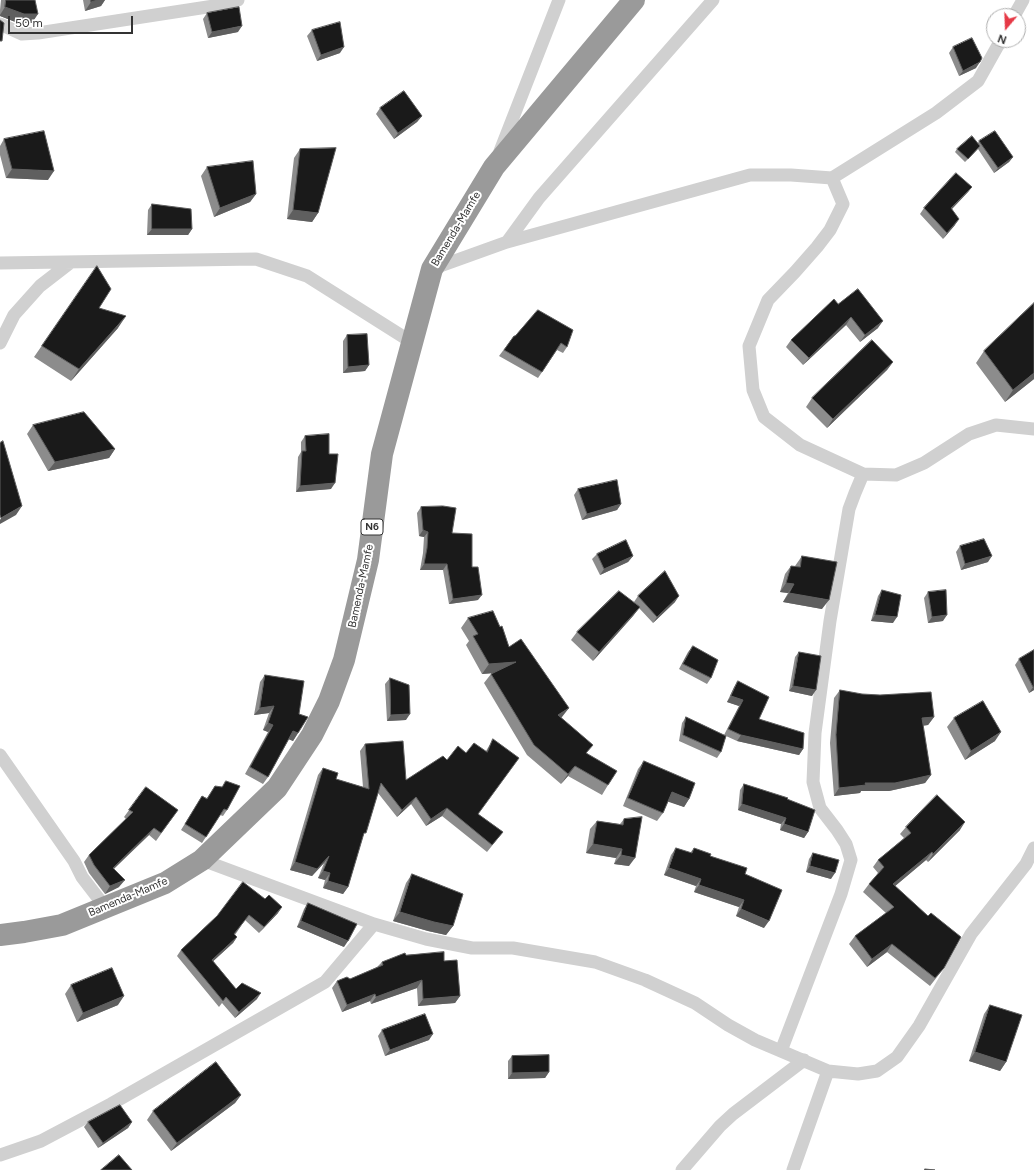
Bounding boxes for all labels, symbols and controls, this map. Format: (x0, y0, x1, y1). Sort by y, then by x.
scale bar (10, 8, 135, 34)
north arrow (986, 8, 1026, 48)
text: 50 m (15, 16, 43, 30)
text: N (996, 31, 1008, 46)
street label: Bamenda-Mamfe (429, 189, 483, 269)
road number: N6 (361, 519, 383, 535)
street label: Bamenda-Mamfe (346, 543, 376, 629)
street label: Bamenda-Mamfe (86, 874, 170, 920)

